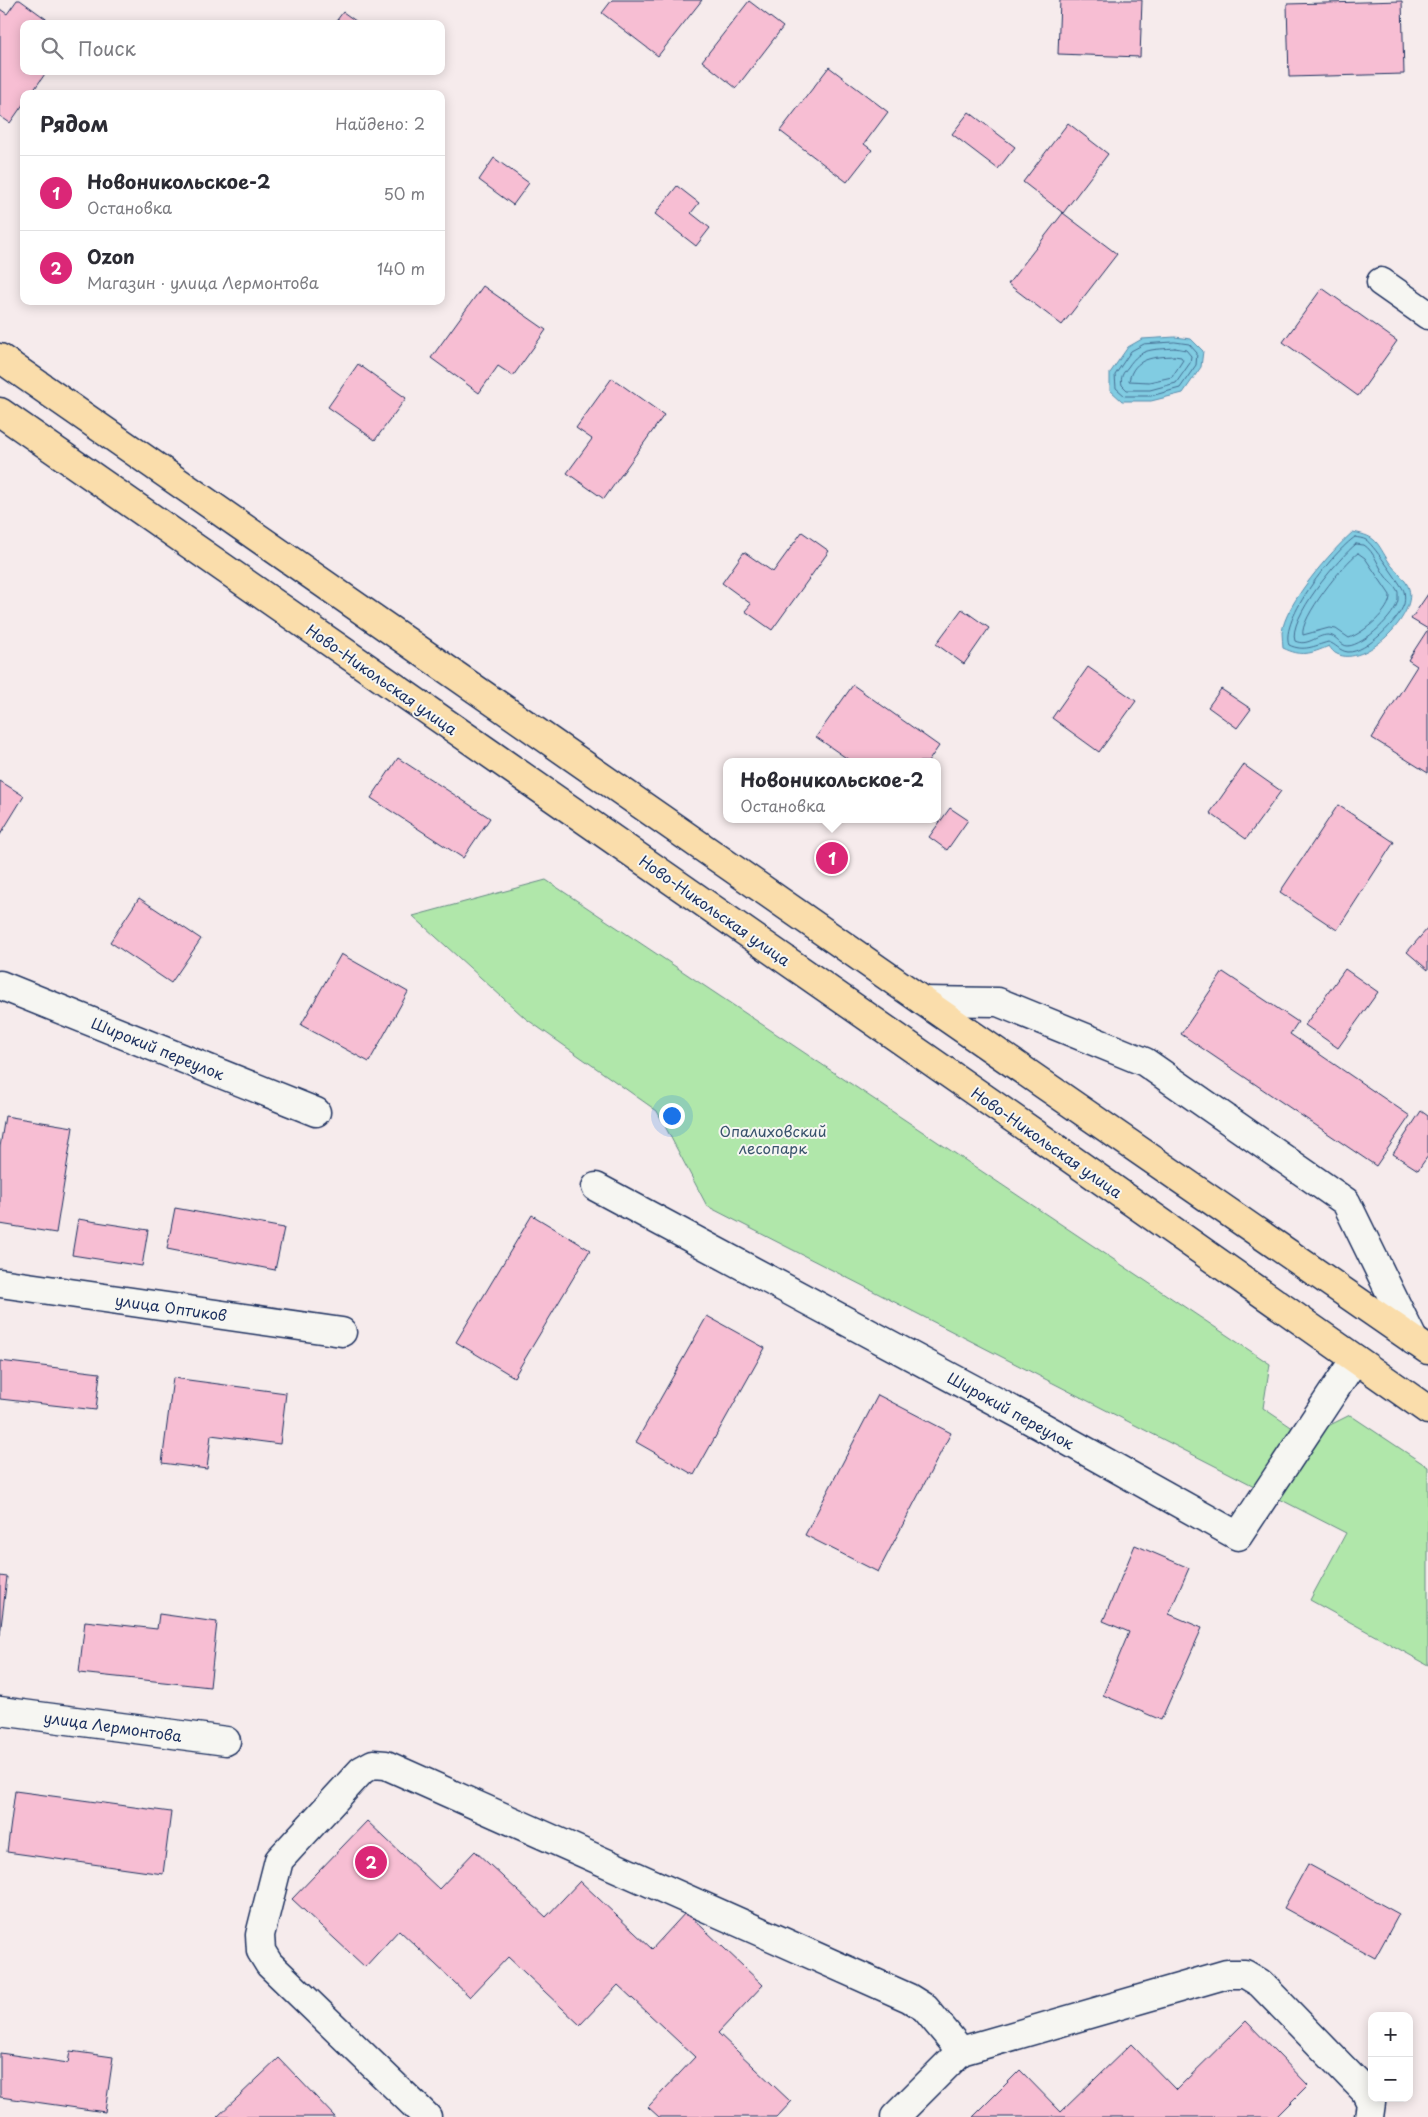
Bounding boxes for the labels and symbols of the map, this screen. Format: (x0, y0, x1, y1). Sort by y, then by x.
street label: Ново-Никольская улица (302, 618, 463, 740)
pin: 1 (816, 839, 848, 877)
street label: Ново-Никольская улица (635, 849, 796, 971)
street label: Широкий переулок (88, 1011, 228, 1085)
street label: Ново-Никольская улица (967, 1081, 1128, 1203)
your location (659, 1103, 685, 1129)
park label: Опалиховский лесопарк (720, 1119, 827, 1159)
street label: улица Оптиков (114, 1288, 229, 1326)
street label: Широкий переулок (944, 1366, 1079, 1454)
street label: улица Лермонтова (42, 1705, 184, 1747)
pin: 2 (355, 1843, 387, 1881)

